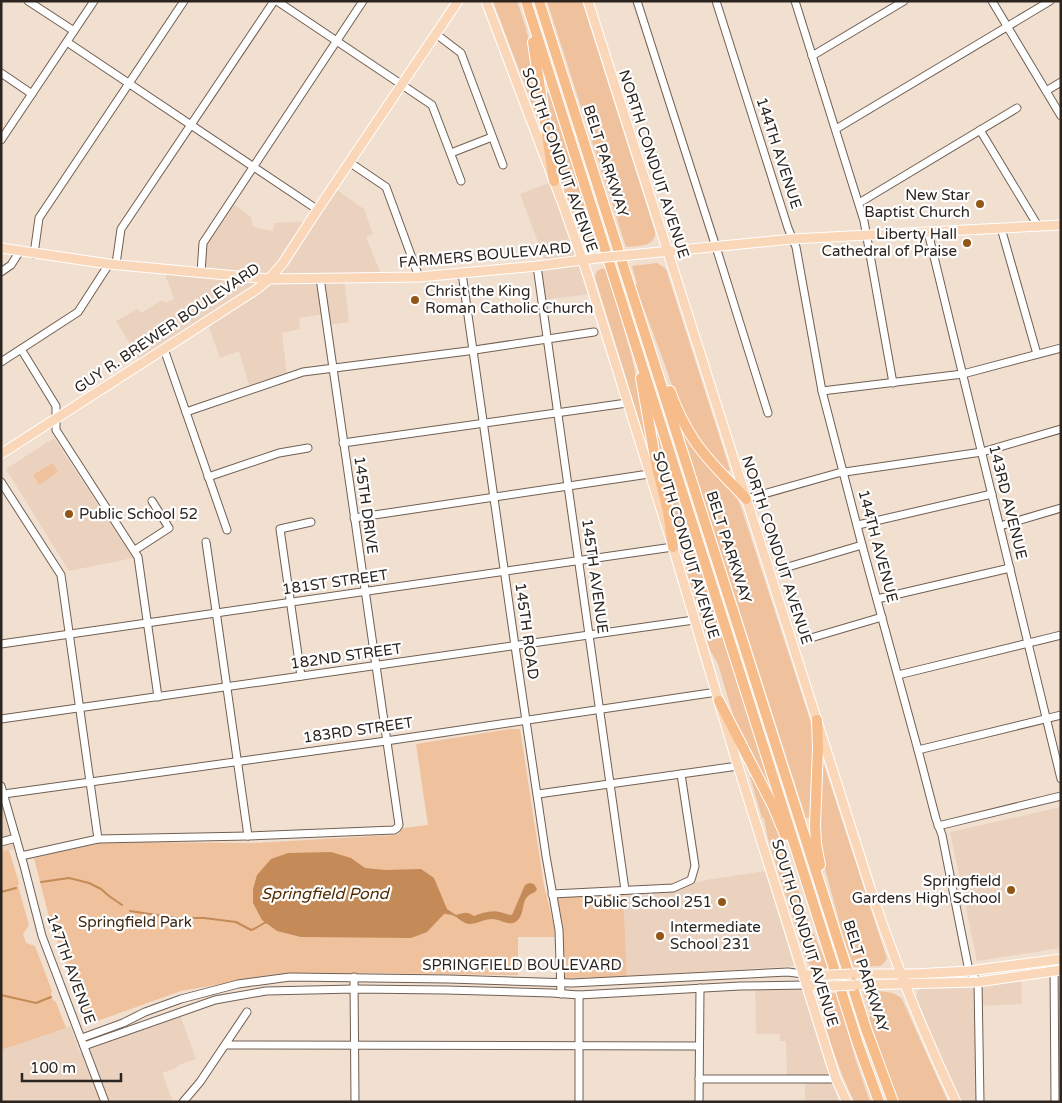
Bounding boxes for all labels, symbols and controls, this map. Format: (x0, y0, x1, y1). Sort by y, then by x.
street label: SOUTH CONDUIT AVENUE (518, 65, 602, 255)
street label: NORTH CONDUIT AVENUE (615, 68, 693, 260)
street label: 144TH AVENUE (752, 95, 806, 211)
street label: BELT PARKWAY (579, 103, 633, 220)
place label: New Star Baptist Church (864, 186, 970, 221)
marker: New Star Baptist Church (974, 198, 986, 210)
place label: Liberty Hall Cathedral of Praise (821, 225, 957, 260)
marker: Liberty Hall Cathedral of Praise (961, 237, 973, 249)
street label: FARMERS BOULEVARD (398, 238, 572, 272)
street label: GUY R. BREWER BOULEVARD (71, 259, 263, 397)
place label: Christ the King Roman Catholic Church (425, 282, 593, 317)
marker: Christ the King Roman Catholic Church (409, 294, 421, 306)
street label: 143RD AVENUE (985, 443, 1031, 561)
street label: SOUTH CONDUIT AVENUE (649, 449, 723, 641)
street label: NORTH CONDUIT AVENUE (738, 454, 816, 646)
street label: 145TH DRIVE (350, 455, 382, 555)
street label: 144TH AVENUE (854, 488, 902, 604)
street label: BELT PARKWAY (702, 489, 756, 606)
place label: Public School 52 (79, 505, 198, 523)
marker: Public School 52 (63, 508, 75, 520)
street label: 145TH AVENUE (578, 517, 612, 635)
street label: 181ST STREET (281, 566, 389, 598)
street label: 145TH ROAD (511, 581, 543, 681)
street label: 182ND STREET (289, 639, 403, 673)
street label: 183RD STREET (302, 713, 414, 747)
street label: SOUTH CONDUIT AVENUE (768, 837, 842, 1029)
place label: Springfield Gardens High School (852, 872, 1001, 907)
water label: Springfield Pond (261, 884, 391, 904)
marker: Springfield Gardens High School (1005, 884, 1017, 896)
place label: Public School 251 (584, 893, 712, 911)
marker: Public School 251 (716, 896, 728, 908)
street label: 147TH AVENUE (43, 911, 99, 1027)
park label: Springfield Park (78, 913, 192, 931)
place label: Intermediate School 231 (670, 918, 761, 953)
street label: BELT PARKWAY (839, 918, 893, 1035)
marker: Intermediate School 231 (654, 930, 666, 942)
street label: SPRINGFIELD BOULEVARD (422, 956, 622, 974)
scale bar (22, 1050, 121, 1082)
text: 100 m (30, 1059, 76, 1077)

